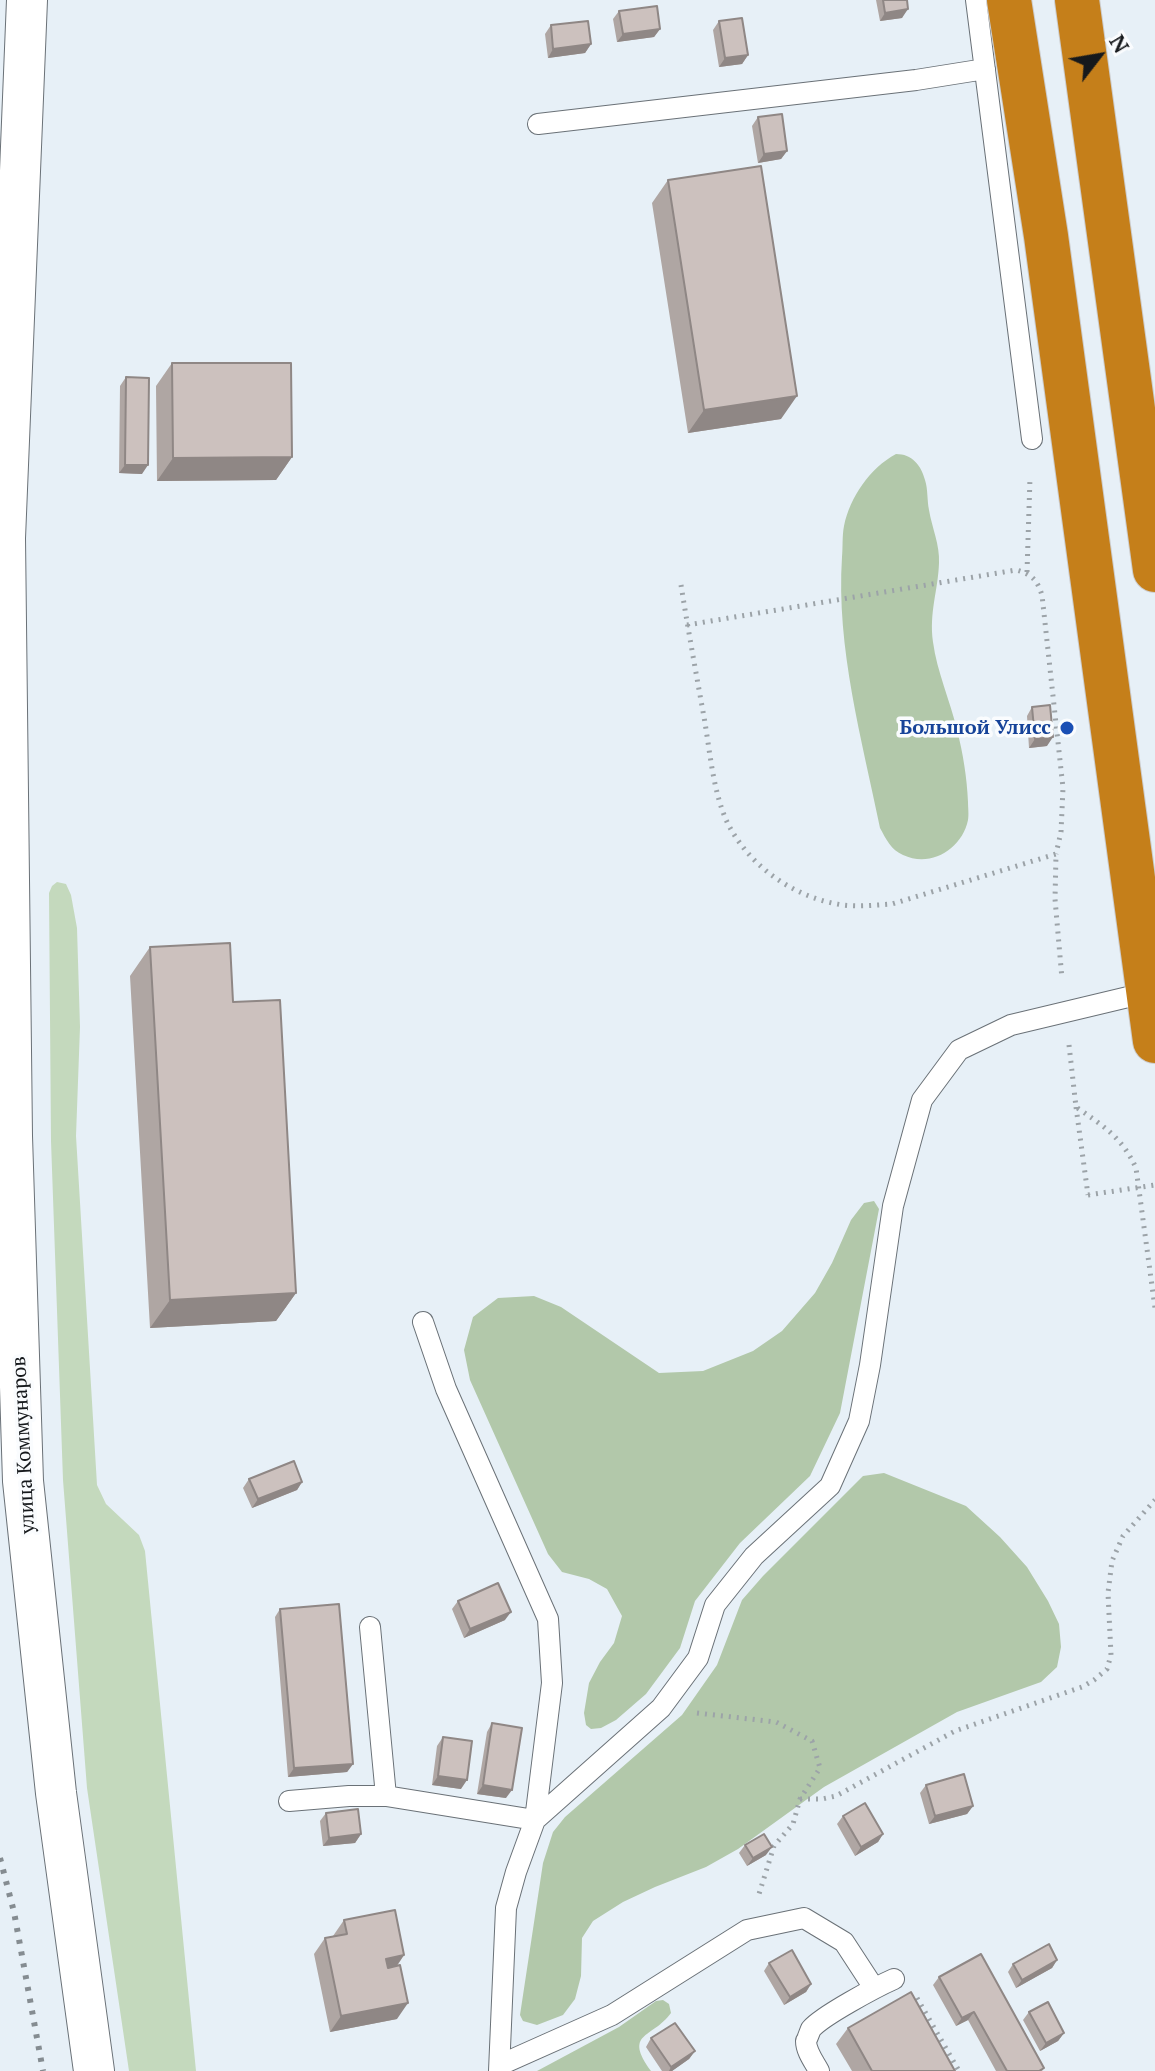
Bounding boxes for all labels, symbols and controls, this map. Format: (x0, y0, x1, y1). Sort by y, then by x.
north arrow (1059, 16, 1139, 96)
text: N (1103, 29, 1137, 58)
place label: Большой Улисс (899, 716, 1051, 740)
marker: Большой Улисс (1058, 719, 1076, 737)
street label: улица Коммунаров (7, 1356, 41, 1534)

